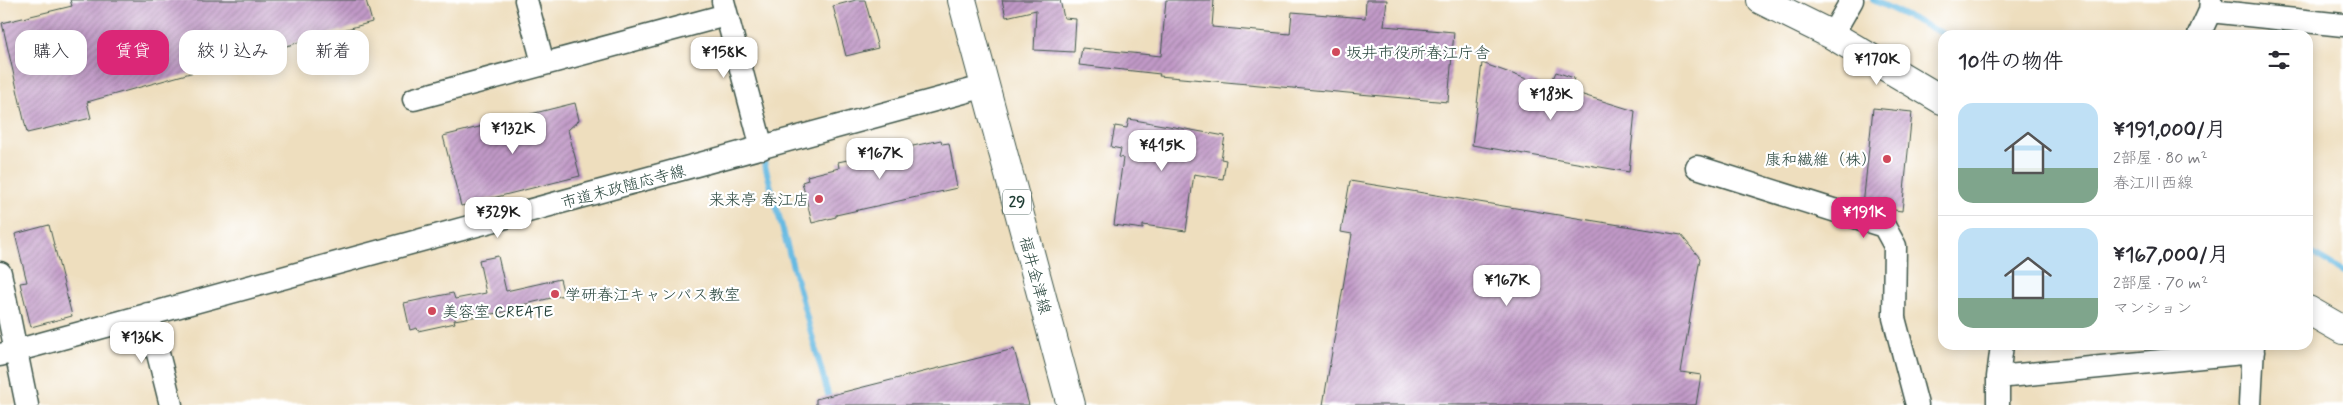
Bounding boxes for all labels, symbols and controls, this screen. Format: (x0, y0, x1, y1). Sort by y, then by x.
chip: 購入 (15, 30, 87, 75)
chip: 賃貸 (97, 30, 169, 75)
chip: 絞り込み (179, 30, 287, 75)
chip: 新着 (297, 30, 369, 75)
pin: ¥158K (689, 36, 759, 79)
text: ¥158K (702, 42, 746, 63)
place label: 坂井市役所春江庁舎 (1346, 43, 1490, 64)
pin: ¥170K (1842, 44, 1912, 86)
marker: 坂井市役所春江庁舎 (1330, 46, 1342, 58)
icon: filters (2265, 46, 2293, 74)
text: 10件の物件 (1958, 48, 2063, 76)
text: ¥170K (1854, 49, 1900, 70)
pin: ¥183K (1516, 78, 1586, 121)
text: ¥183K (1530, 84, 1572, 105)
pin: ¥132K (478, 112, 548, 155)
text: ¥191,000/月 (2113, 116, 2226, 144)
text: ¥132K (491, 118, 535, 139)
icon: home (1998, 123, 2058, 183)
pin: ¥415K (1127, 130, 1197, 172)
text: ¥415K (1139, 135, 1185, 156)
pin: ¥167K (845, 138, 915, 180)
text: ¥167K (857, 143, 903, 164)
text: 2部屋 · 80 m² (2113, 148, 2207, 169)
place label: 康和繊維（株） (1765, 150, 1877, 171)
marker: 康和繊維（株） (1881, 153, 1893, 165)
street label: 市道末政随応寺線 (559, 161, 688, 214)
text: 春江川西線 (2113, 173, 2193, 194)
place label: 来来亭 春江店 (709, 190, 809, 211)
road number: 29 (1003, 190, 1031, 214)
marker: 来来亭 春江店 (813, 193, 825, 205)
pin: ¥329K (463, 196, 533, 239)
pin: ¥191K (1829, 196, 1899, 239)
text: ¥329K (476, 202, 520, 223)
text: ¥191K (1842, 202, 1886, 223)
street label: 福井金津線 (1014, 234, 1055, 317)
text: ¥167,000/月 (2113, 241, 2229, 269)
icon: home (1998, 248, 2058, 308)
pin: ¥167K (1472, 264, 1542, 307)
text: ¥167K (1484, 270, 1530, 291)
text: 2部屋 · 70 m² (2113, 273, 2208, 294)
place label: 学研春江キャンパス教室 (565, 285, 740, 306)
marker: 学研春江キャンパス教室 (549, 288, 561, 300)
text: マンション (2113, 298, 2192, 319)
place label: 美容室 CREATE (442, 302, 553, 323)
marker: 美容室 CREATE (426, 305, 438, 317)
pin: ¥136K (107, 322, 177, 364)
text: ¥136K (121, 327, 163, 348)

